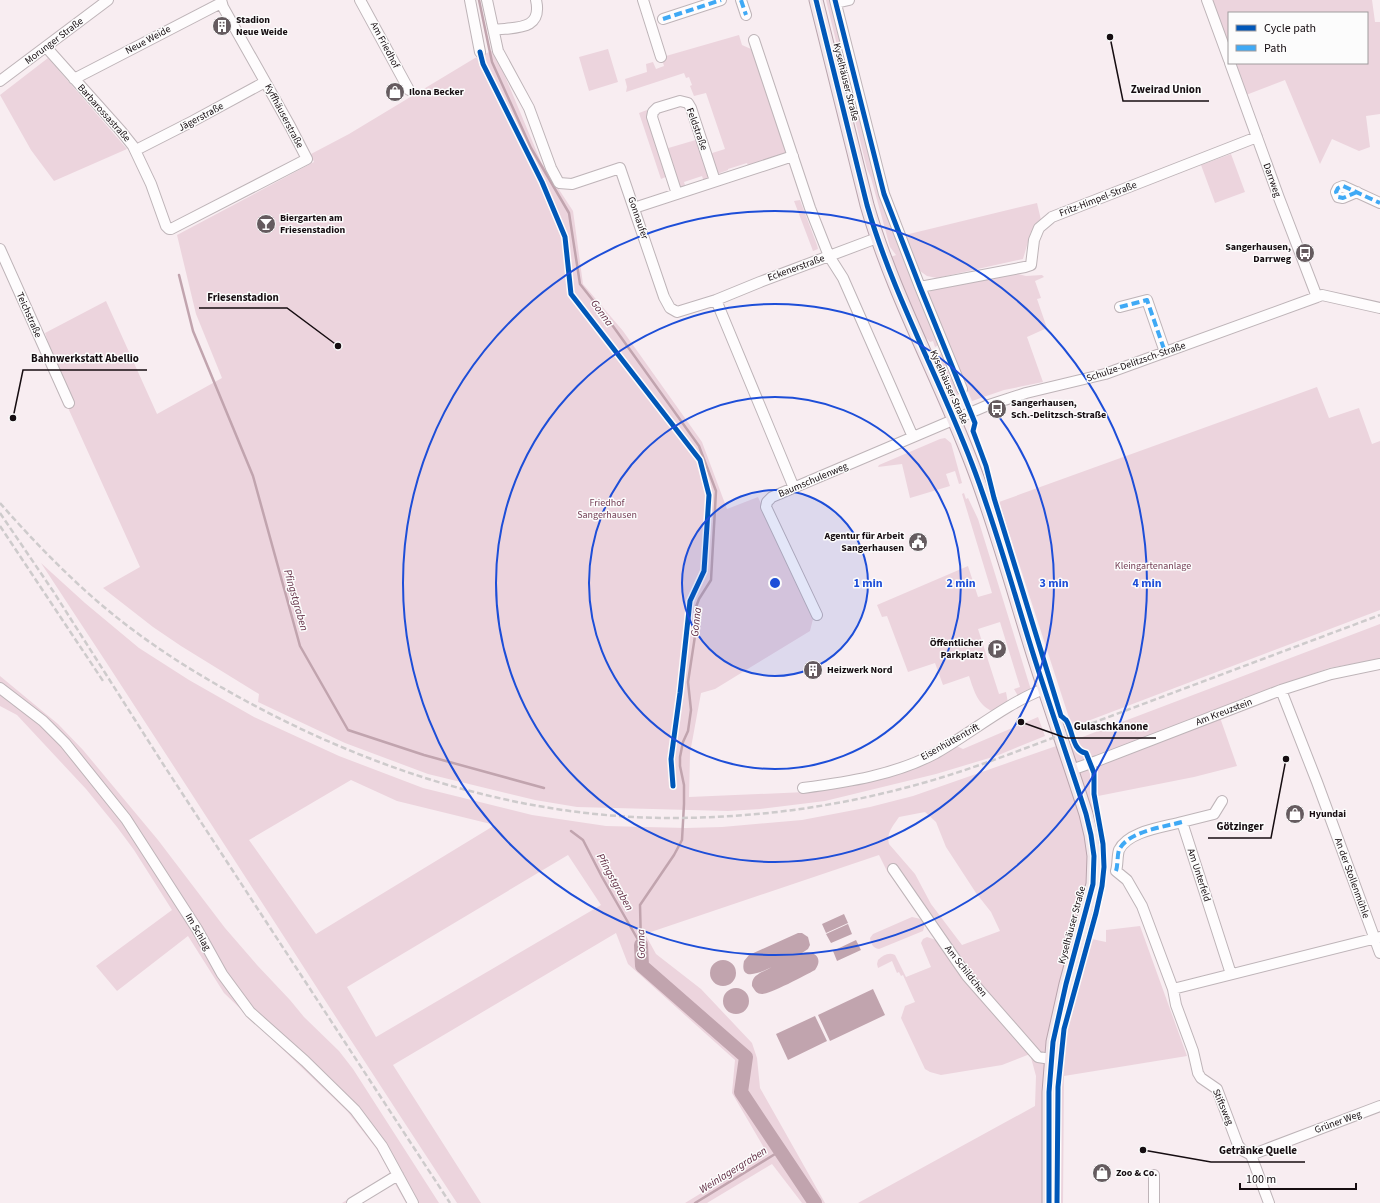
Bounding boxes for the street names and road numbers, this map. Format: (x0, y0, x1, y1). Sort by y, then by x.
street label: Morunger Straße (22, 14, 86, 68)
street label: Am Friedhof (367, 19, 404, 72)
street label: Neue Weide (123, 22, 173, 58)
street label: Kyselhäuser Straße (830, 42, 862, 123)
street label: Barbarossastraße (74, 81, 134, 145)
street label: Kyffhäuserstraße (261, 81, 307, 151)
street label: Jägerstraße (176, 99, 226, 135)
street label: Feldstraße (683, 106, 711, 152)
street label: Darrweg (1259, 161, 1285, 199)
street label: Fritz-Himpel-Straße (1057, 178, 1139, 220)
street label: Gonnaufer (624, 195, 652, 242)
street label: Eckenerstraße (766, 251, 826, 285)
street label: Teichstraße (13, 290, 45, 340)
street label: Schulze-Delitzsch-Straße (1085, 338, 1187, 386)
street label: Kyselhäuser Straße (926, 348, 972, 426)
street label: Baumschulenweg (776, 459, 850, 501)
street label: Am Kreuzstein (1194, 695, 1254, 729)
street label: Eisenhüttentrift (918, 720, 982, 764)
street label: An der Stollenmühle (1331, 836, 1373, 920)
street label: Am Unterfeld (1184, 847, 1214, 903)
street label: Kyselhäuser Straße (1055, 885, 1089, 965)
street label: Im Schlag (182, 911, 214, 953)
street label: Am Schildchen (941, 942, 991, 1000)
street label: Stiftsweg (1209, 1087, 1237, 1127)
street label: Grüner Weg (1313, 1107, 1363, 1137)

